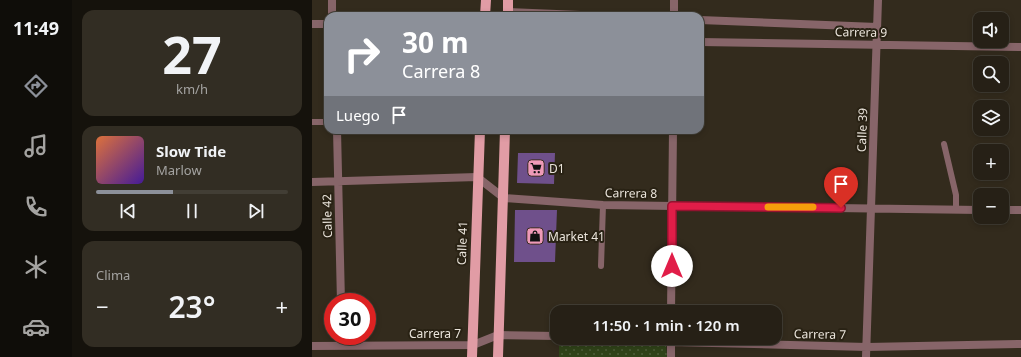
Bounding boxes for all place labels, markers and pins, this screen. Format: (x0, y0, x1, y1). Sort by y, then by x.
supermarket icon: D1 (526, 158, 546, 178)
place label: D1 (549, 160, 565, 177)
pin (824, 167, 858, 208)
shop icon: Market 41 (525, 226, 545, 246)
place label: Market 41 (548, 228, 605, 245)

